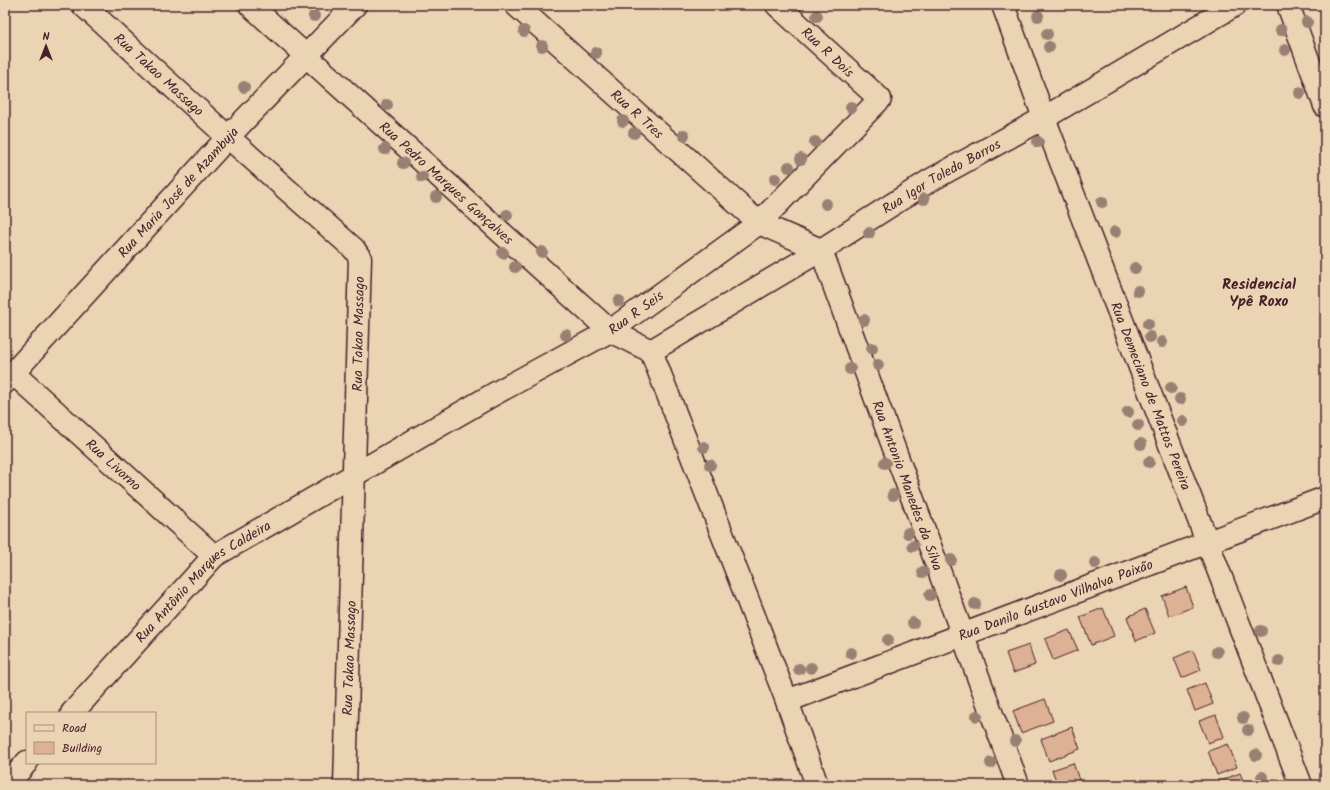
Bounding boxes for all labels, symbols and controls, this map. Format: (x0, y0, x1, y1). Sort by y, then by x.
street label: Rua R Dois (796, 22, 859, 83)
north arrow (26, 26, 66, 66)
text: N (43, 28, 50, 46)
street label: Rua Takao Massago (108, 28, 209, 122)
street label: Rua R Tres (605, 85, 668, 145)
street label: Rua Pedro Marques Gonçalves (373, 117, 518, 251)
street label: Rua Maria José de Azambuja (113, 122, 244, 263)
street label: Rua Igor Toledo Barros (878, 134, 1005, 220)
district label: Residencial Ypê Roxo (1222, 273, 1296, 314)
street label: Rua Takao Massago (347, 276, 371, 392)
street label: Rua R Seis (604, 285, 669, 341)
street label: Rua Demeciano de Mattos Pereira (1104, 299, 1196, 494)
street label: Rua Antonio Manedes da Silva (865, 398, 948, 574)
street label: Rua Livorno (80, 434, 146, 497)
street label: Rua Antônio Marques Caldeira (130, 515, 275, 648)
street label: Rua Danilo Gustavo Vilhalva Paixão (955, 554, 1156, 647)
street label: Rua Takao Massago (337, 600, 363, 716)
legend (26, 712, 156, 764)
text: Road (62, 719, 87, 738)
text: Building (62, 739, 102, 758)

